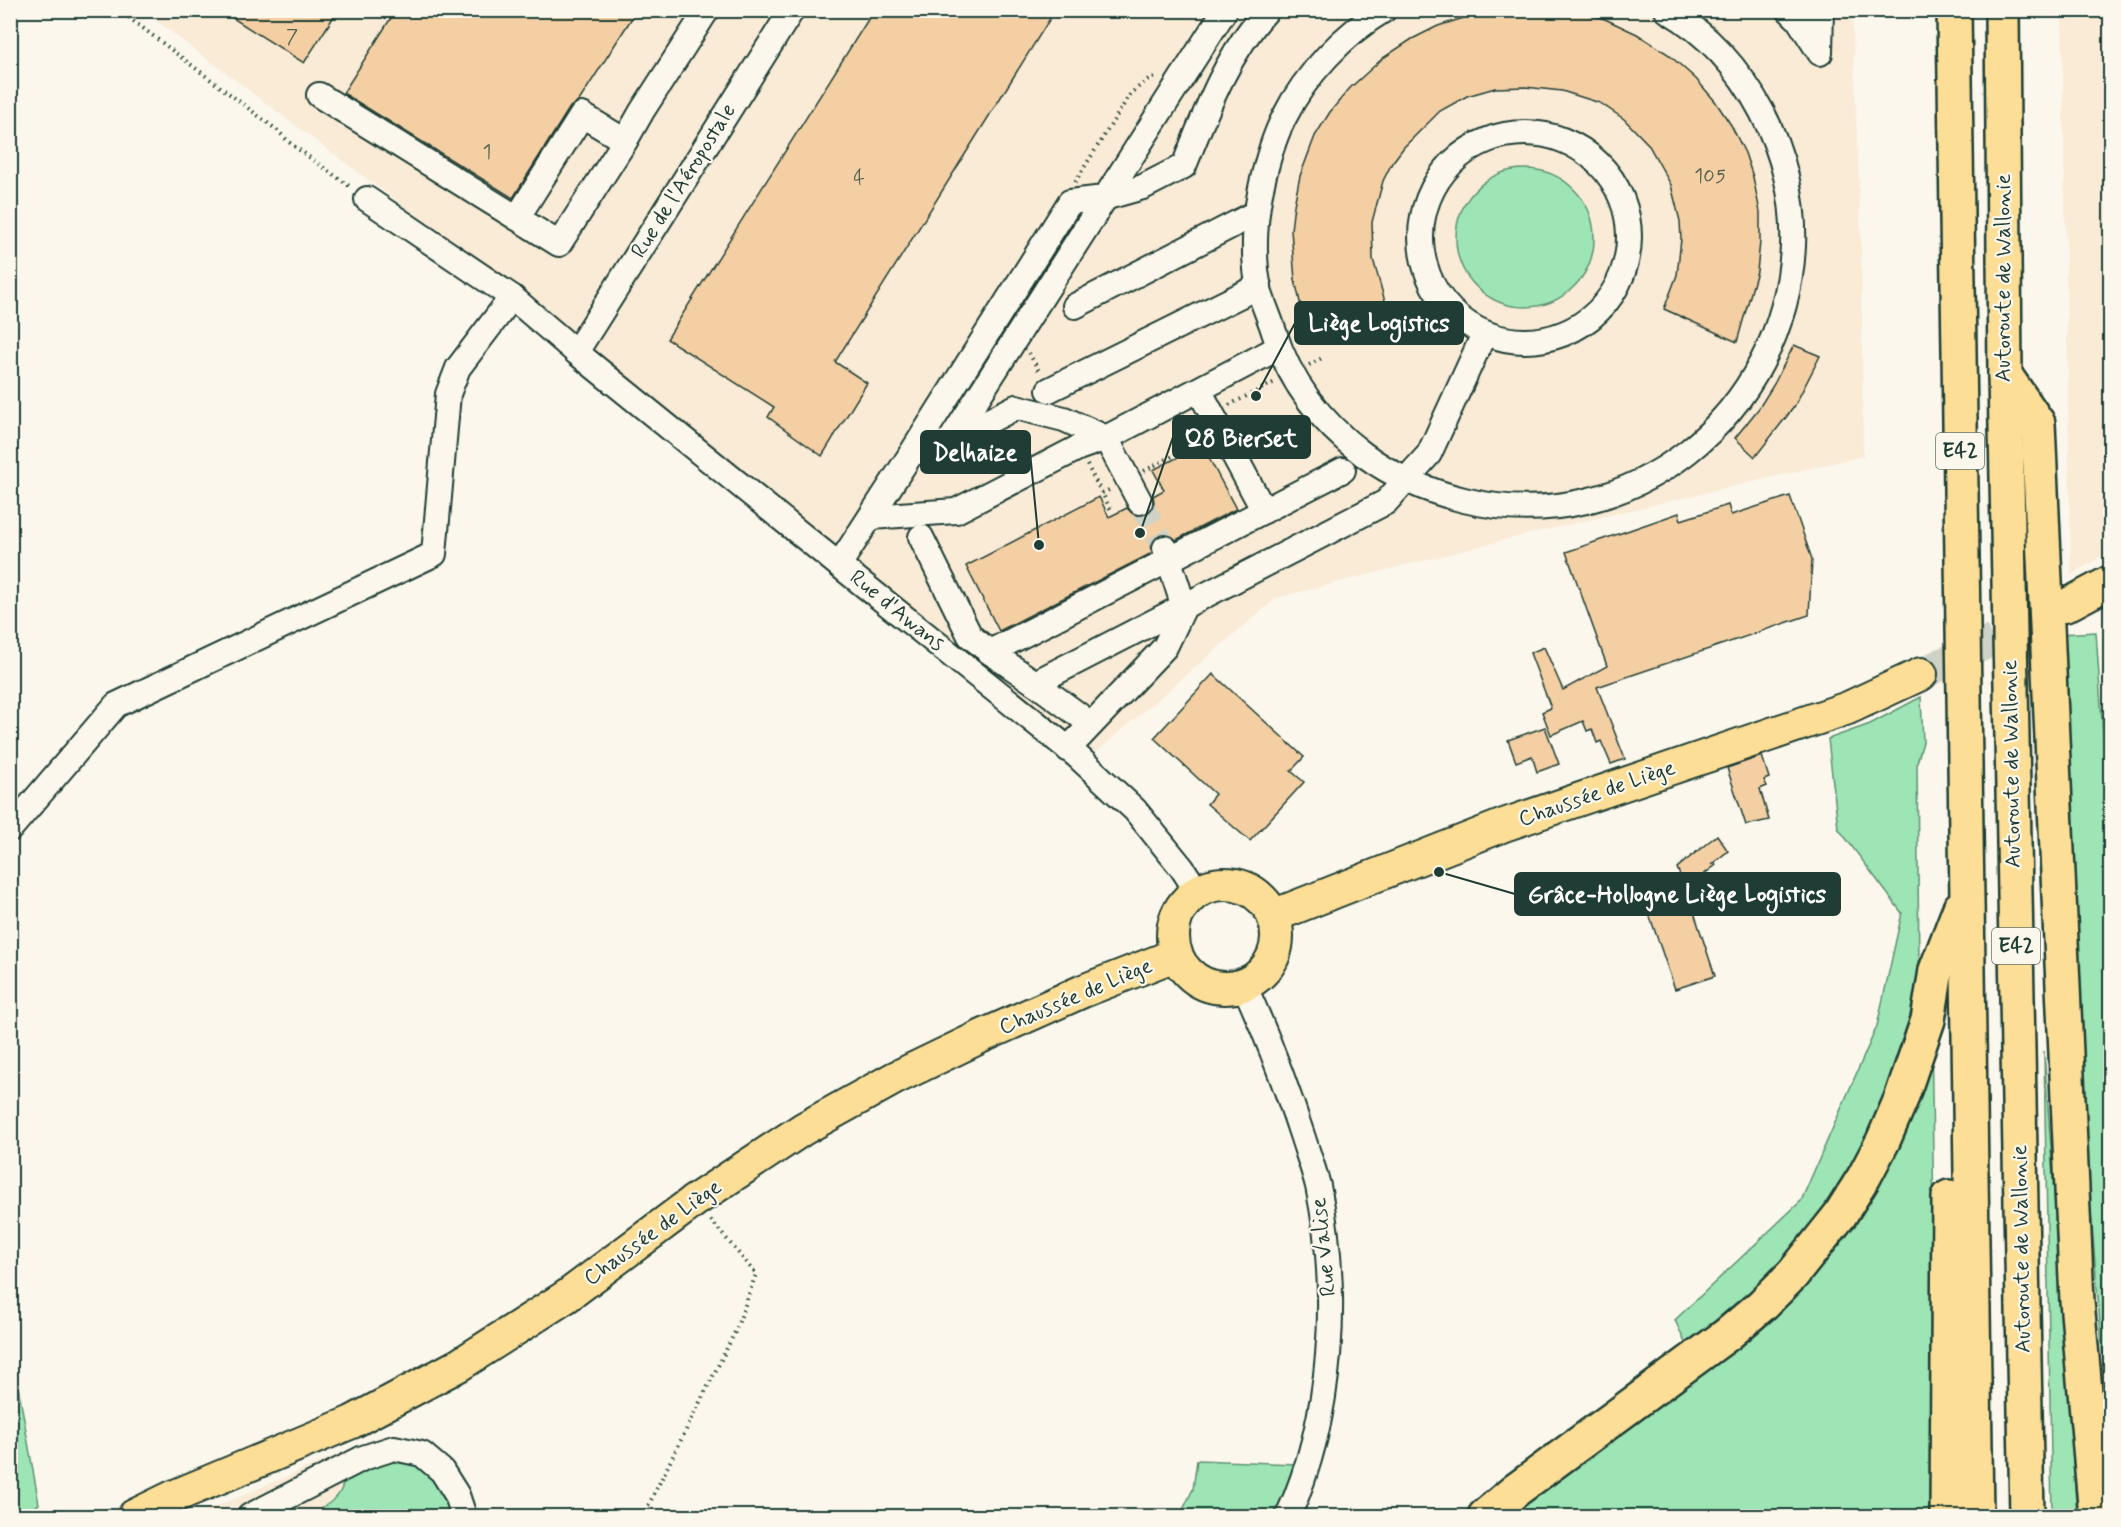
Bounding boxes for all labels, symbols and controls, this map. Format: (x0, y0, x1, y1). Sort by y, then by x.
house number: 7 (286, 24, 298, 51)
street label: Rue de l'Aéropostale (625, 98, 743, 264)
house number: 1 (483, 139, 491, 166)
house number: 105 (1694, 163, 1726, 190)
house number: 4 (853, 165, 865, 192)
street label: Autoroute de Wallonie (1990, 174, 2018, 382)
callout: Liège Logistics (1295, 302, 1463, 344)
text: Liège Logistics (1308, 309, 1450, 343)
callout: Q8 Bierset (1173, 416, 1310, 458)
text: Q8 Bierset (1184, 424, 1298, 455)
callout: Delhaize (921, 431, 1030, 473)
road number: E42 (1936, 433, 1984, 469)
text: Delhaize (933, 438, 1018, 469)
street label: Rue d'Awans (844, 564, 951, 658)
street label: Autoroute de Wallonie (1996, 659, 2028, 868)
street label: Chaussée de Liège (1515, 754, 1680, 835)
callout: Grâce-Hollogne Liège Logistics (1515, 873, 1840, 915)
text: Grâce-Hollogne Liège Logistics (1528, 880, 1827, 914)
road number: E42 (1992, 928, 2040, 964)
street label: Chaussée de Liège (995, 952, 1157, 1043)
street label: Autoroute de Wallonie (2006, 1144, 2038, 1353)
street label: Chaussée de Liège (578, 1173, 728, 1293)
street label: Rue Valise (1305, 1196, 1343, 1298)

